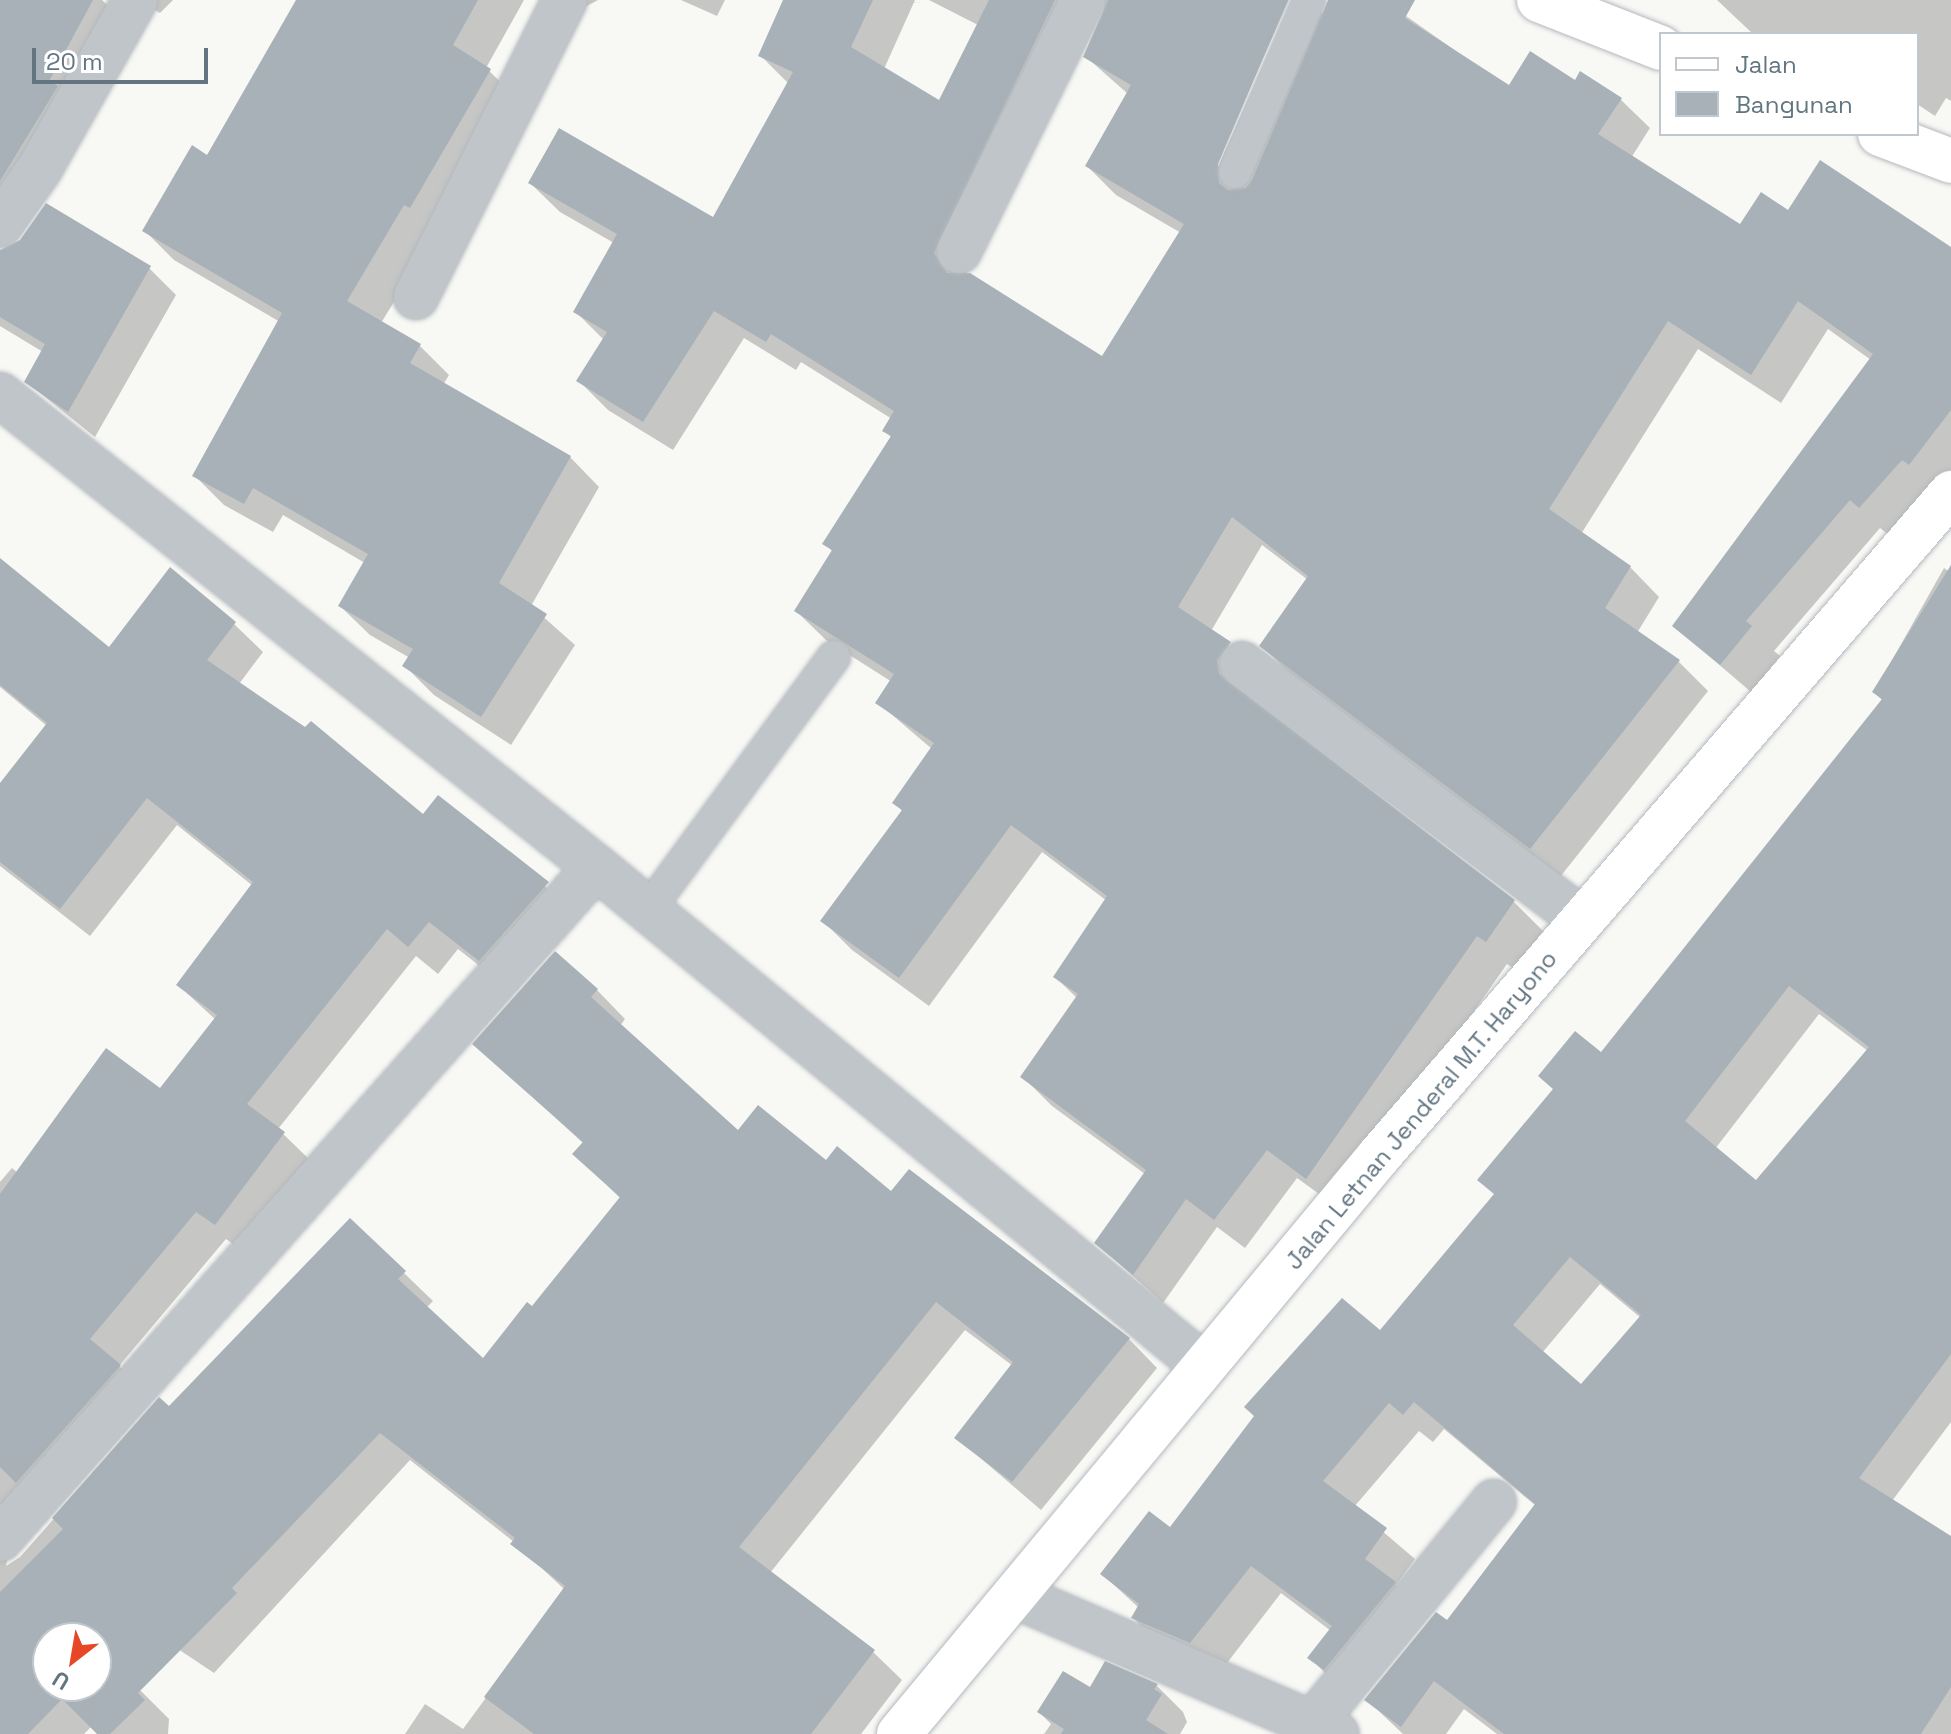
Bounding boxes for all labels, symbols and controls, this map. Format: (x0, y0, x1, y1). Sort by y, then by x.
scale bar (36, 32, 212, 82)
legend (1659, 32, 1919, 136)
text: 20 m (46, 46, 103, 77)
text: Jalan (1735, 49, 1797, 80)
text: Bangunan (1735, 89, 1853, 120)
street label: Jalan Letnan Jenderal M.T. Haryono (1279, 944, 1563, 1276)
north arrow (32, 1622, 112, 1702)
text: U (47, 1665, 74, 1697)

